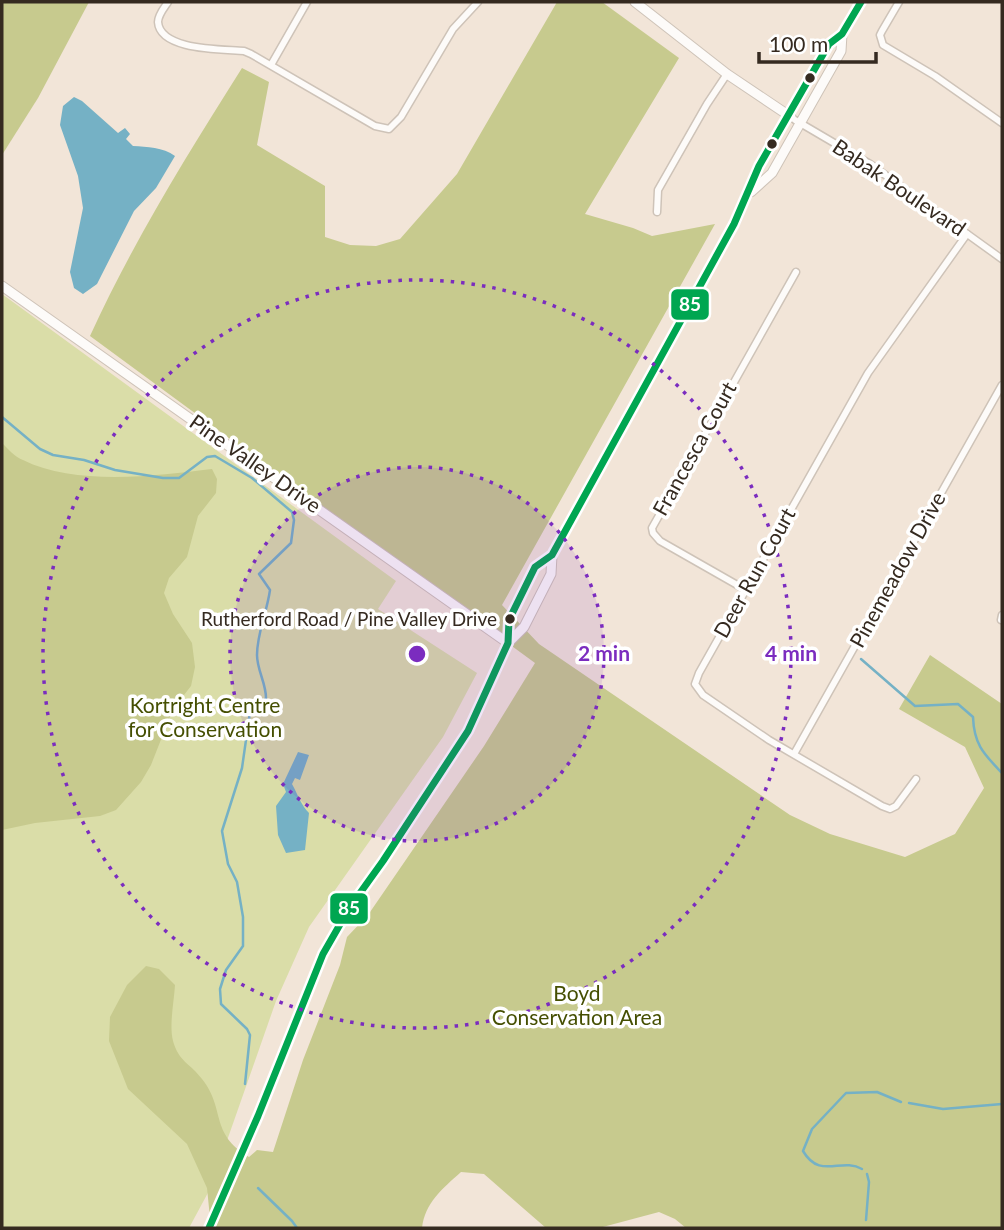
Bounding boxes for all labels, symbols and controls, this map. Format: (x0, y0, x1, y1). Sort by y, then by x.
scale bar (759, 21, 876, 65)
text: 100 m (769, 31, 828, 56)
unlabelled marker (803, 71, 817, 85)
street label: Babak Boulevard (829, 133, 971, 240)
unlabelled marker (765, 137, 779, 151)
line badge: 85 (670, 288, 710, 321)
text: 85 (679, 292, 701, 315)
street label: Francesca Court (647, 377, 741, 520)
street label: Pine Valley Drive (185, 408, 326, 517)
street label: Pinemeadow Drive (844, 487, 950, 652)
street label: Deer Run Court (708, 503, 800, 642)
place label: Rutherford Road / Pine Valley Drive (201, 607, 497, 630)
marker: Rutherford Road / Pine Valley Drive (503, 612, 517, 626)
text: 2 min (578, 640, 630, 665)
text: 4 min (765, 640, 817, 665)
centre of rings (405, 642, 429, 666)
park label: Kortright Centre for Conservation (128, 692, 282, 741)
line badge: 85 (329, 892, 369, 925)
text: 85 (338, 896, 360, 919)
park label: Boyd Conservation Area (492, 980, 662, 1029)

